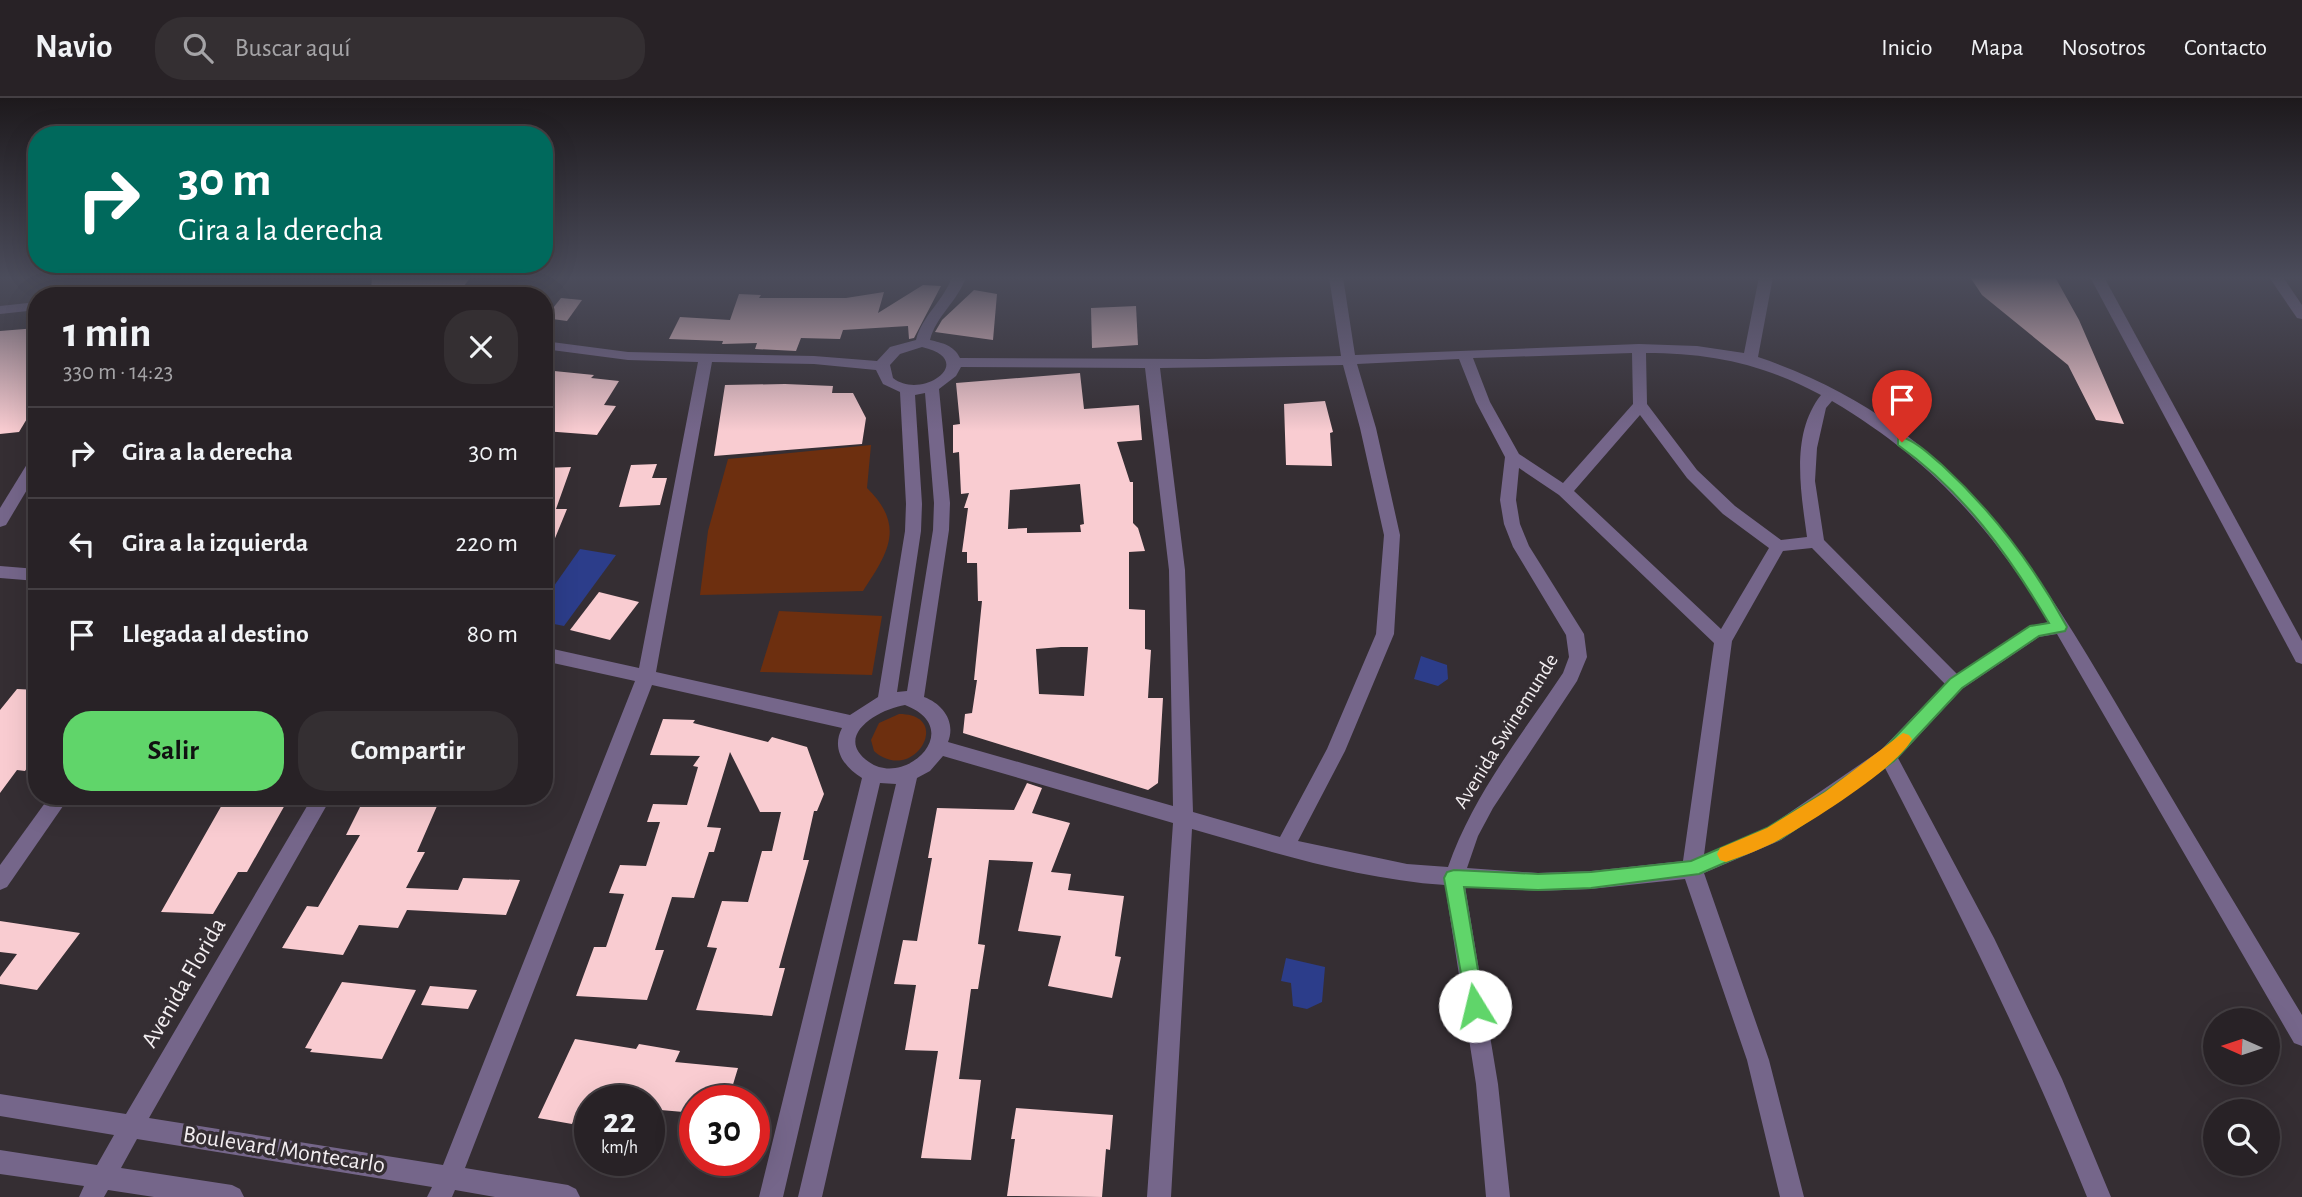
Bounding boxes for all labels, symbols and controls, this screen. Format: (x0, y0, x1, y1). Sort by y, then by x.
search box (155, 17, 645, 80)
icon: search (179, 29, 217, 67)
text: Navio (35, 31, 113, 64)
text: Buscar aquí (235, 35, 351, 61)
text: Inicio (1881, 36, 1932, 60)
text: Mapa (1970, 36, 2024, 60)
text: Nosotros (2062, 36, 2146, 60)
text: Contacto (2184, 36, 2267, 60)
icon: right (63, 154, 154, 245)
text: 30 m (178, 156, 272, 205)
text: Gira a la derecha (178, 214, 383, 246)
button: close (444, 310, 518, 384)
text: 1 min (63, 312, 152, 354)
text: 330 m · 14:23 (63, 361, 173, 384)
pin (1872, 370, 1932, 442)
icon: arrive (1883, 381, 1921, 419)
icon: right (63, 434, 101, 472)
text: Gira a la derecha (122, 439, 293, 465)
text: 30 m (468, 439, 518, 465)
icon: left (63, 525, 101, 563)
text: Gira a la izquierda (122, 530, 308, 556)
text: 220 m (456, 530, 518, 556)
icon: arrive (63, 616, 101, 654)
text: Llegada al destino (122, 621, 309, 647)
text: 80 m (467, 621, 518, 647)
street label: Avenida Swinemunde (1450, 650, 1562, 812)
button: Salir (63, 711, 284, 791)
button: Compartir (298, 711, 518, 791)
street label: Avenida Florida (137, 914, 231, 1052)
position arrow (1438, 969, 1512, 1043)
north arrow (2203, 1008, 2280, 1085)
map controls (2203, 1008, 2280, 1176)
speed limit sign: 30 (679, 1085, 770, 1176)
button: search (2203, 1099, 2280, 1176)
text: 22 (603, 1104, 636, 1139)
street label: Boulevard Montecarlo (181, 1122, 387, 1178)
text: km/h (601, 1139, 638, 1157)

